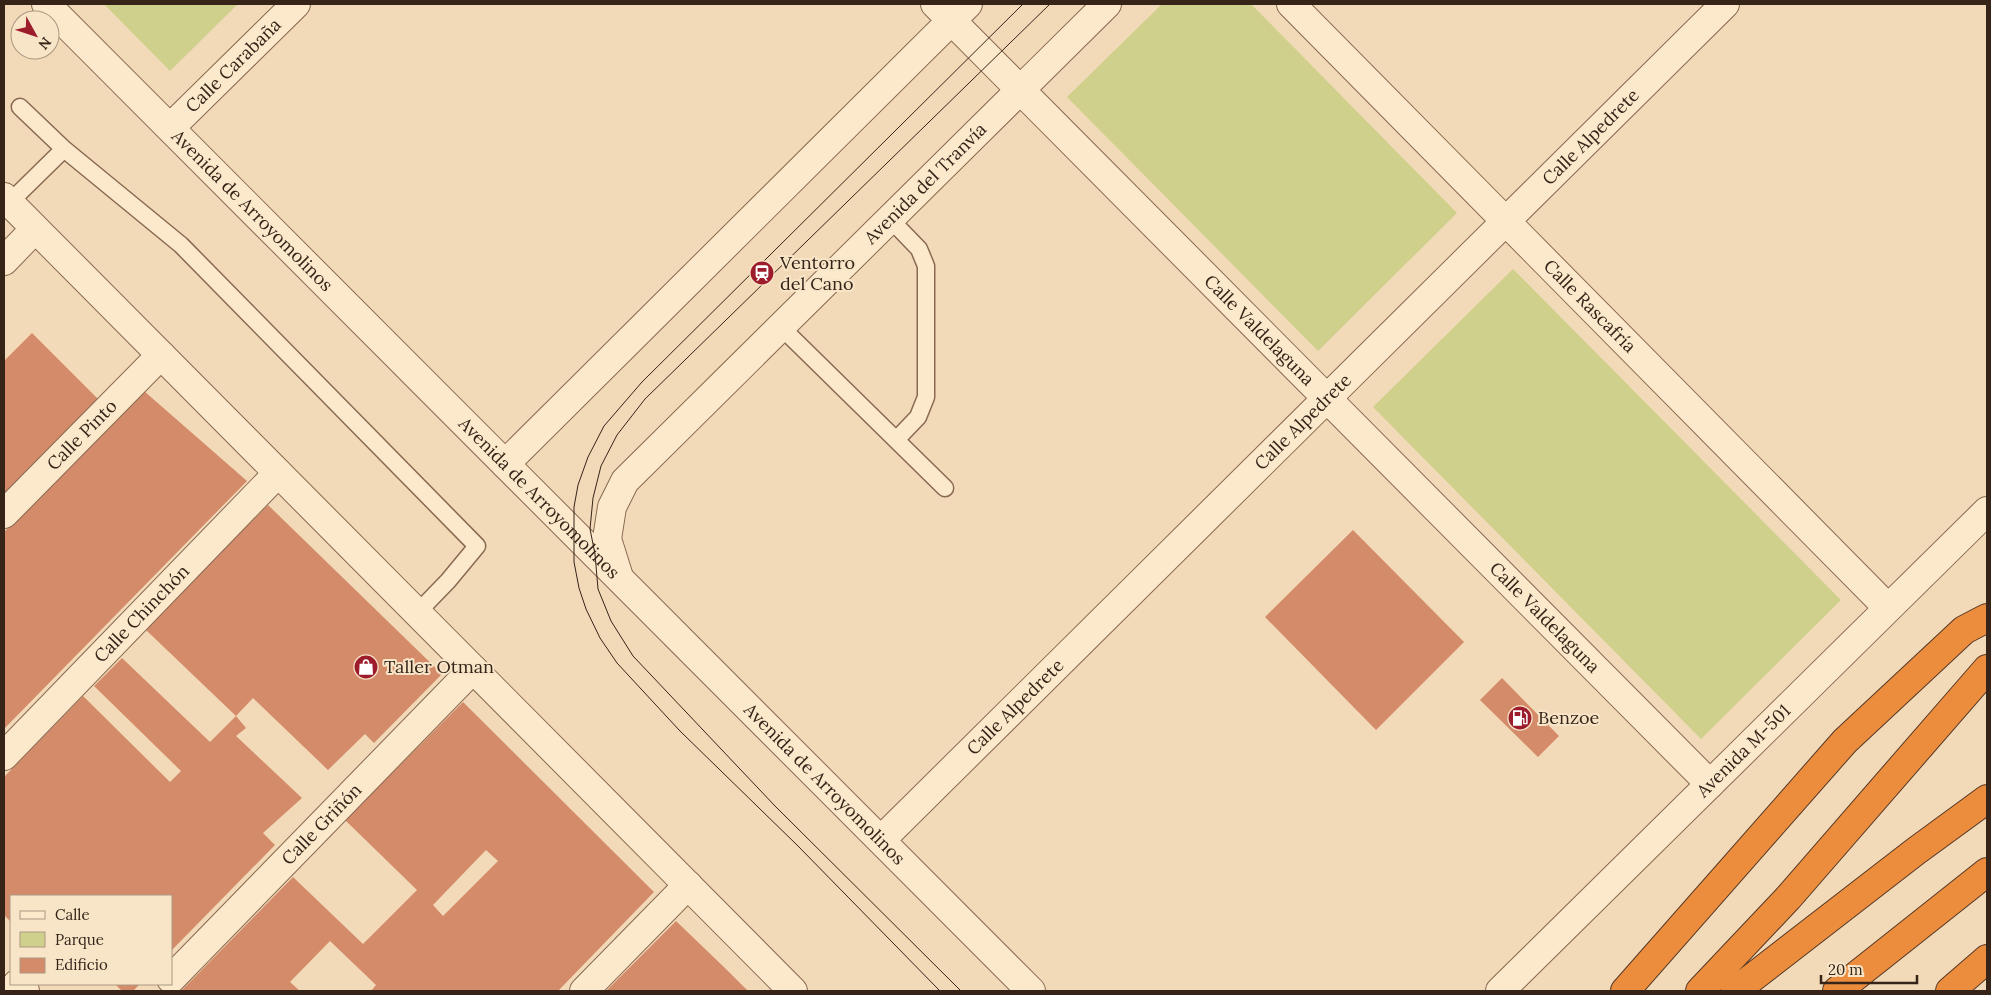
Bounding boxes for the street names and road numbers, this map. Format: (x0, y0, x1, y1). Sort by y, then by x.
street label: Calle Carabaña (180, 13, 286, 117)
street label: Calle Alpedrete (1537, 83, 1644, 190)
street label: Avenida del Tranvía (858, 118, 991, 249)
street label: Avenida de Arroyomolinos (166, 124, 338, 296)
street label: Calle Rascafría (1539, 254, 1641, 357)
street label: Calle Valdelaguna (1199, 270, 1320, 390)
street label: Calle Alpedrete (1249, 368, 1356, 475)
street label: Calle Pinto (42, 394, 122, 475)
street label: Avenida de Arroyomolinos (453, 411, 625, 583)
street label: Calle Valdelaguna (1485, 557, 1605, 678)
street label: Calle Chinchón (89, 560, 194, 667)
street label: Calle Alpedrete (961, 653, 1069, 760)
street label: Avenida de Arroyomolinos (739, 697, 910, 869)
street label: Avenida M-501 (1691, 699, 1795, 803)
street label: Calle Griñón (276, 778, 366, 870)

